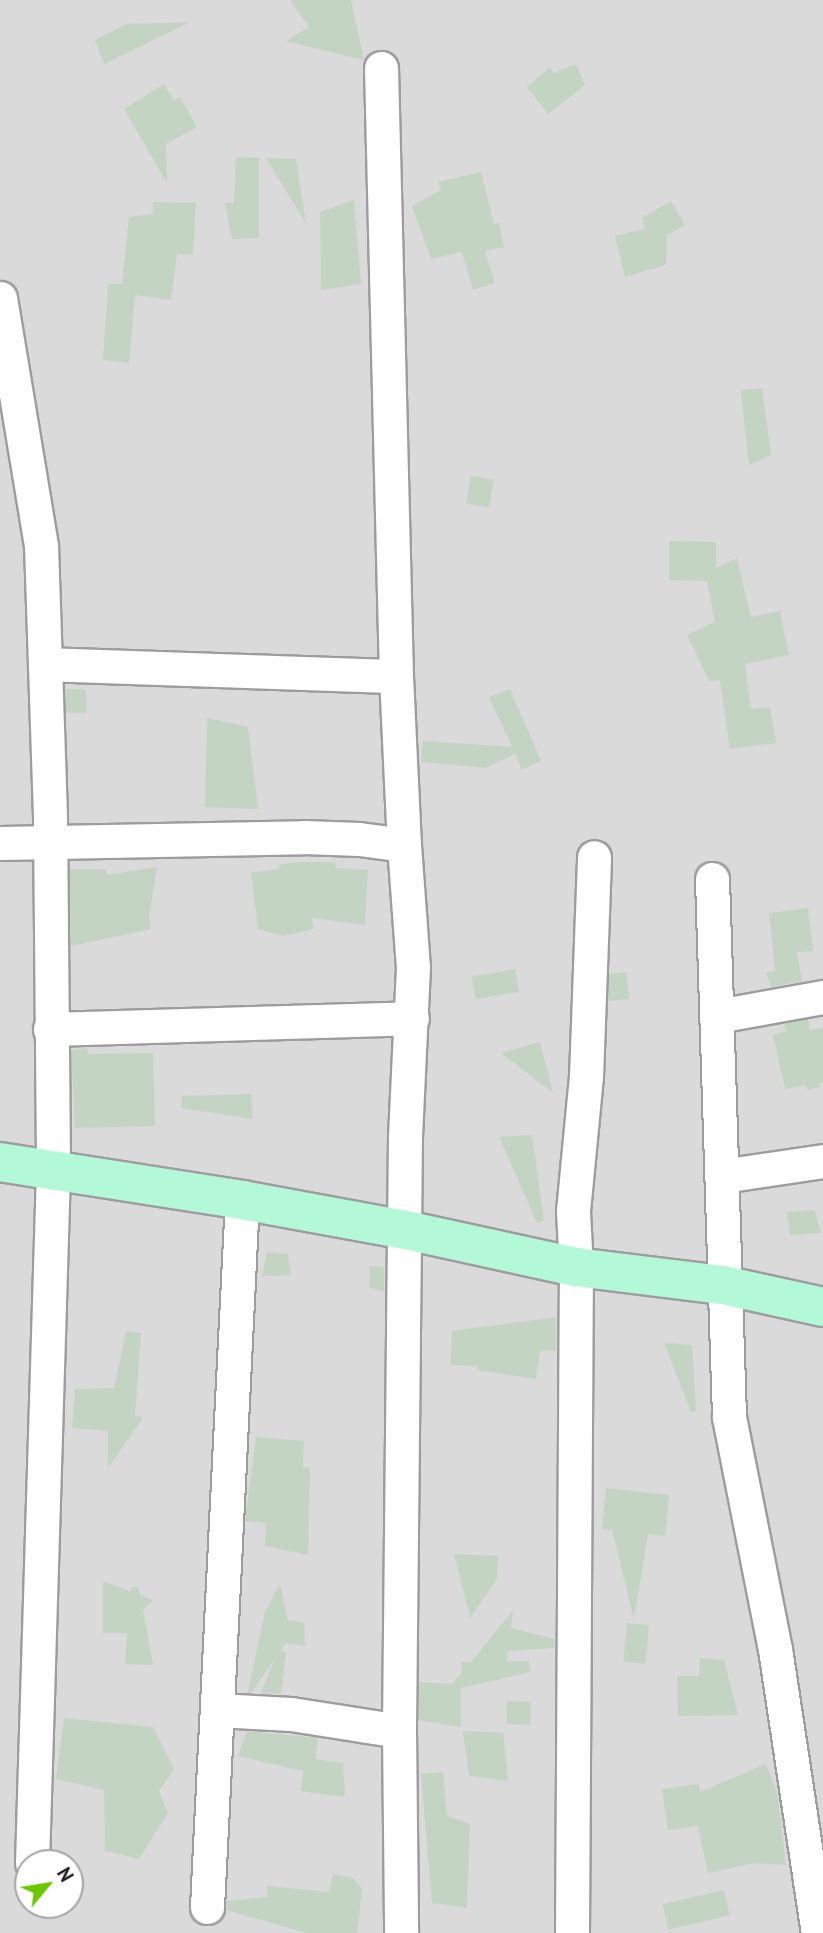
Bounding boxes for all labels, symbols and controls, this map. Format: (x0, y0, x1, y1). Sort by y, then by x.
north arrow (14, 1849, 84, 1919)
text: N (52, 1863, 79, 1886)

